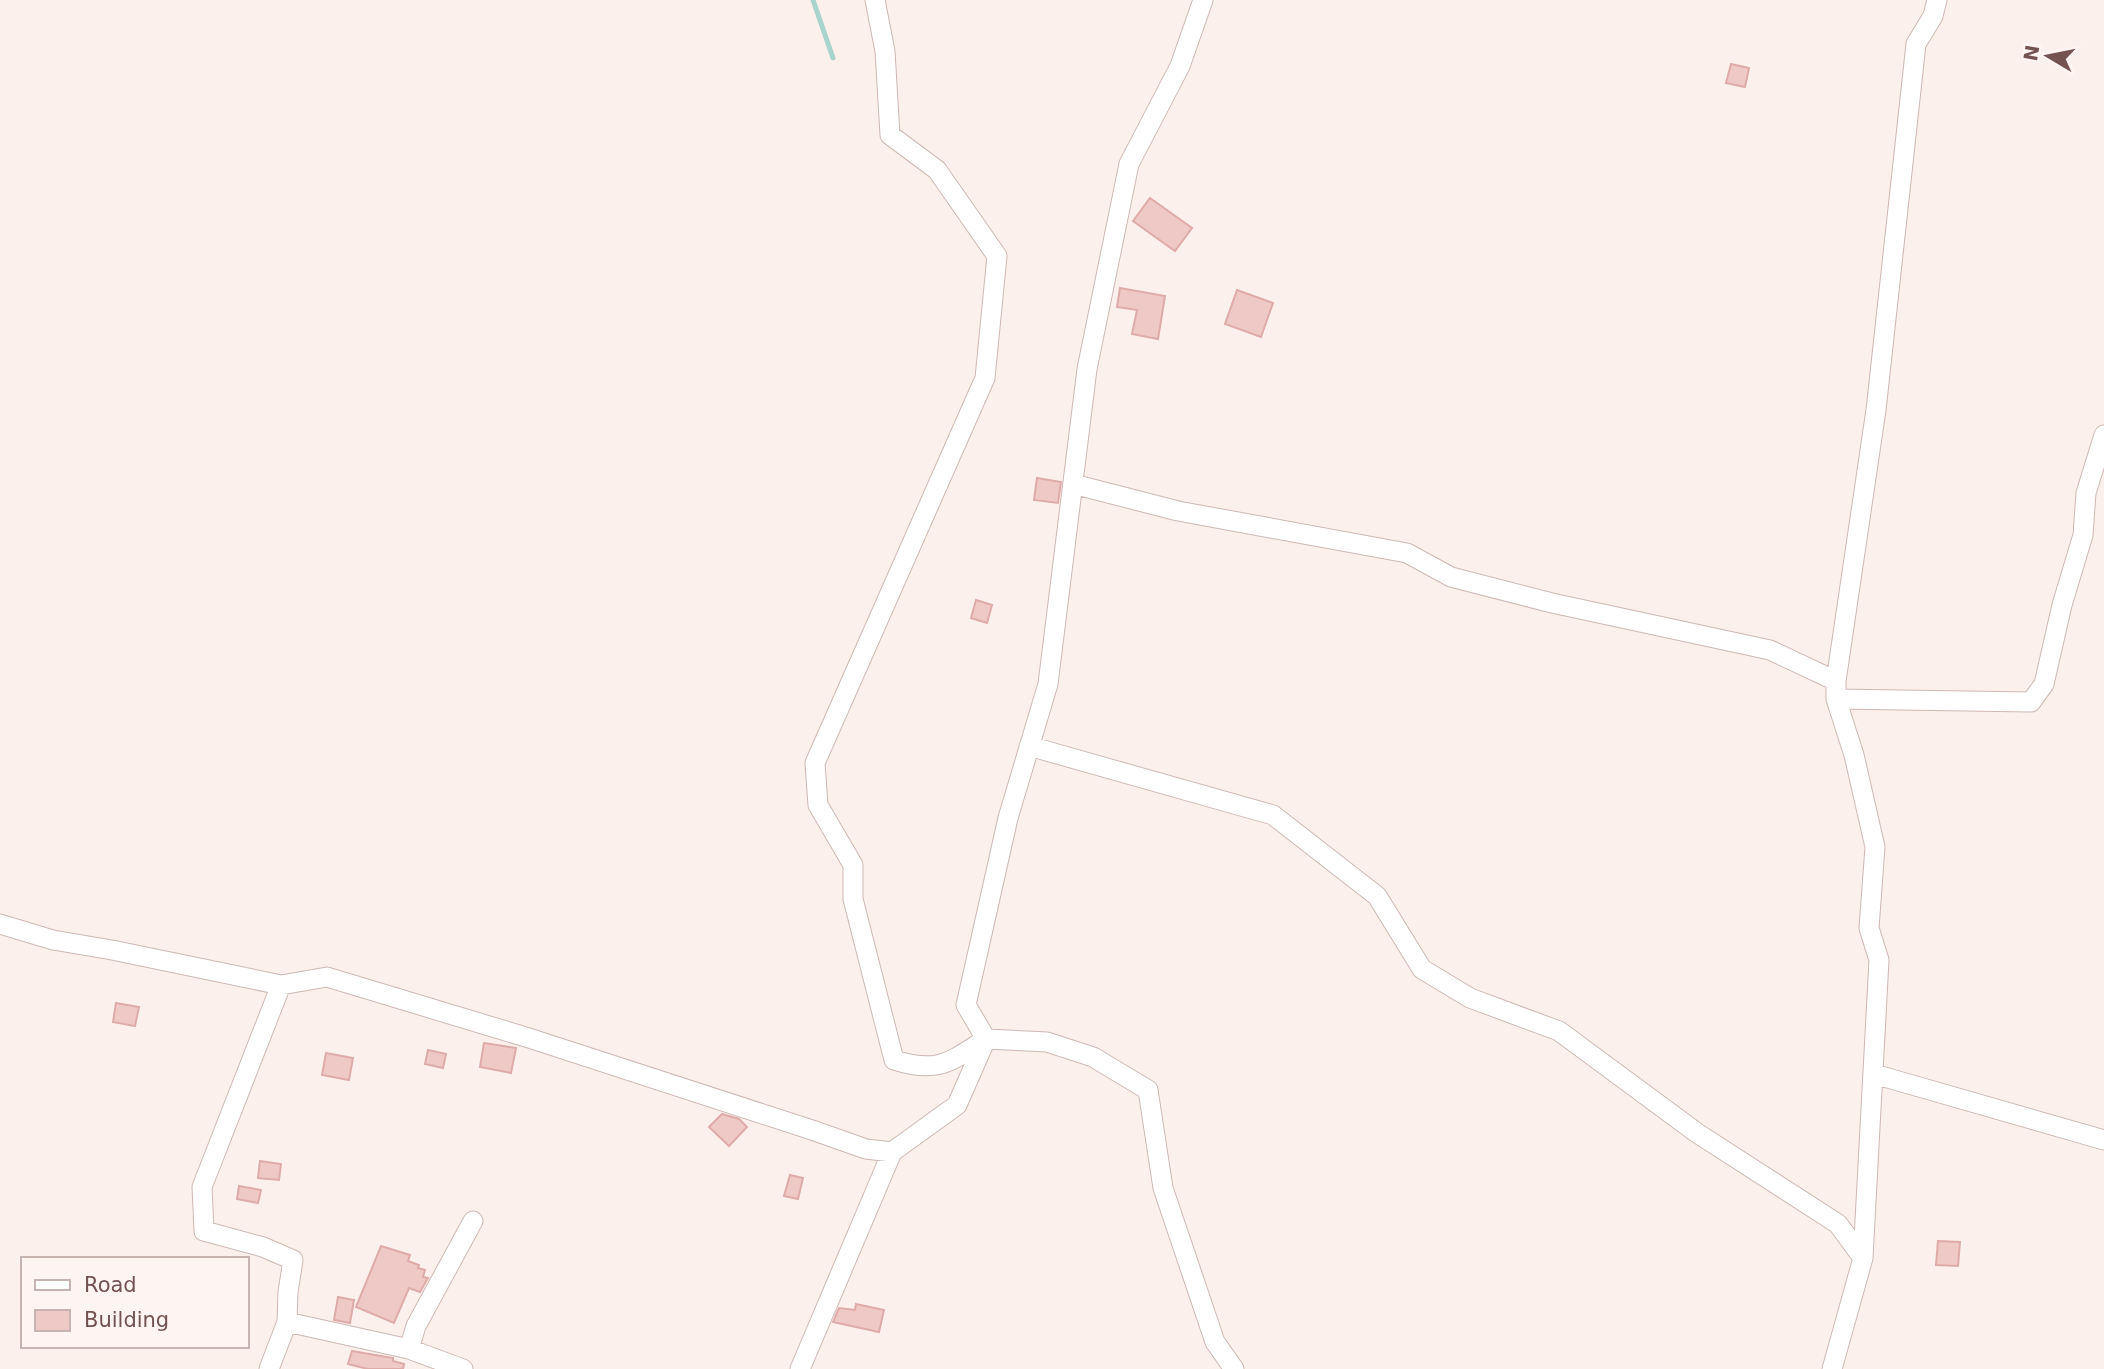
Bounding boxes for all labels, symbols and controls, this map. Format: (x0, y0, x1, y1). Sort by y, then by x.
north arrow (2013, 21, 2083, 91)
text: N (2019, 43, 2043, 63)
legend (21, 1257, 248, 1348)
text: Road (84, 1273, 137, 1297)
text: Building (84, 1308, 169, 1332)

